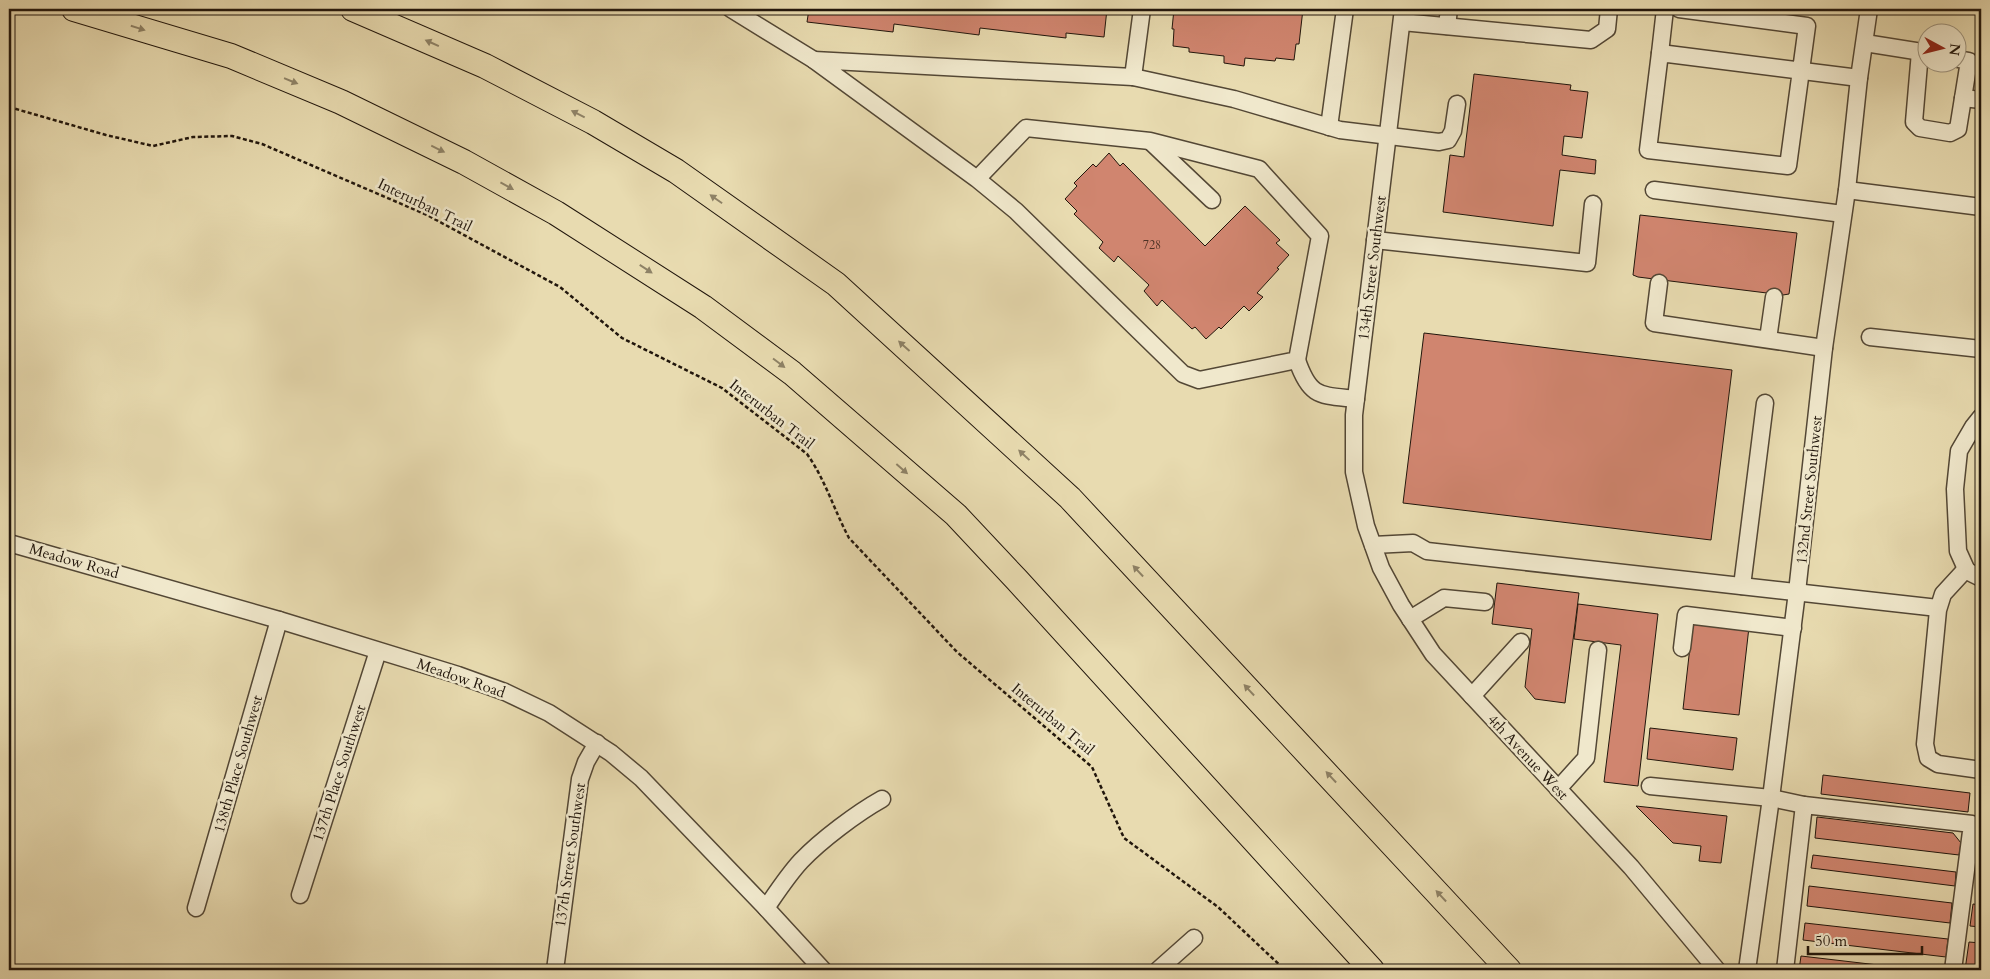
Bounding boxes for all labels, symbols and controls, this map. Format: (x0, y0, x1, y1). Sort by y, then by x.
north arrow (1918, 22, 1968, 72)
one-way arrow (130, 24, 145, 32)
one-way arrow (425, 39, 439, 47)
text: N (1944, 42, 1965, 57)
one-way arrow (284, 78, 298, 86)
one-way arrow (571, 110, 585, 118)
one-way arrow (431, 145, 446, 153)
street label: Interurban Trail (375, 174, 476, 237)
one-way arrow (500, 181, 514, 190)
one-way arrow (709, 194, 723, 204)
street label: 134th Street Southwest (1353, 194, 1391, 341)
house number: 728 (1143, 237, 1161, 253)
one-way arrow (639, 265, 653, 274)
one-way arrow (898, 340, 911, 351)
one-way arrow (772, 358, 785, 369)
street label: Interurban Trail (725, 375, 819, 454)
street label: 132nd Street Southwest (1791, 415, 1827, 565)
one-way arrow (1019, 449, 1031, 461)
one-way arrow (895, 464, 908, 475)
street label: Meadow Road (27, 539, 121, 583)
one-way arrow (1132, 565, 1144, 577)
street label: Meadow Road (414, 653, 508, 703)
street label: Interurban Trail (1007, 678, 1099, 760)
one-way arrow (1243, 684, 1255, 696)
street label: 138th Place Southwest (209, 693, 267, 835)
street label: 137th Place Southwest (307, 702, 371, 844)
street label: 4th Avenue West (1483, 710, 1573, 804)
one-way arrow (1325, 771, 1337, 783)
street label: 137th Street Southwest (550, 781, 590, 928)
one-way arrow (1435, 890, 1447, 902)
scale bar (1808, 924, 1921, 956)
text: 50 m (1815, 931, 1847, 951)

